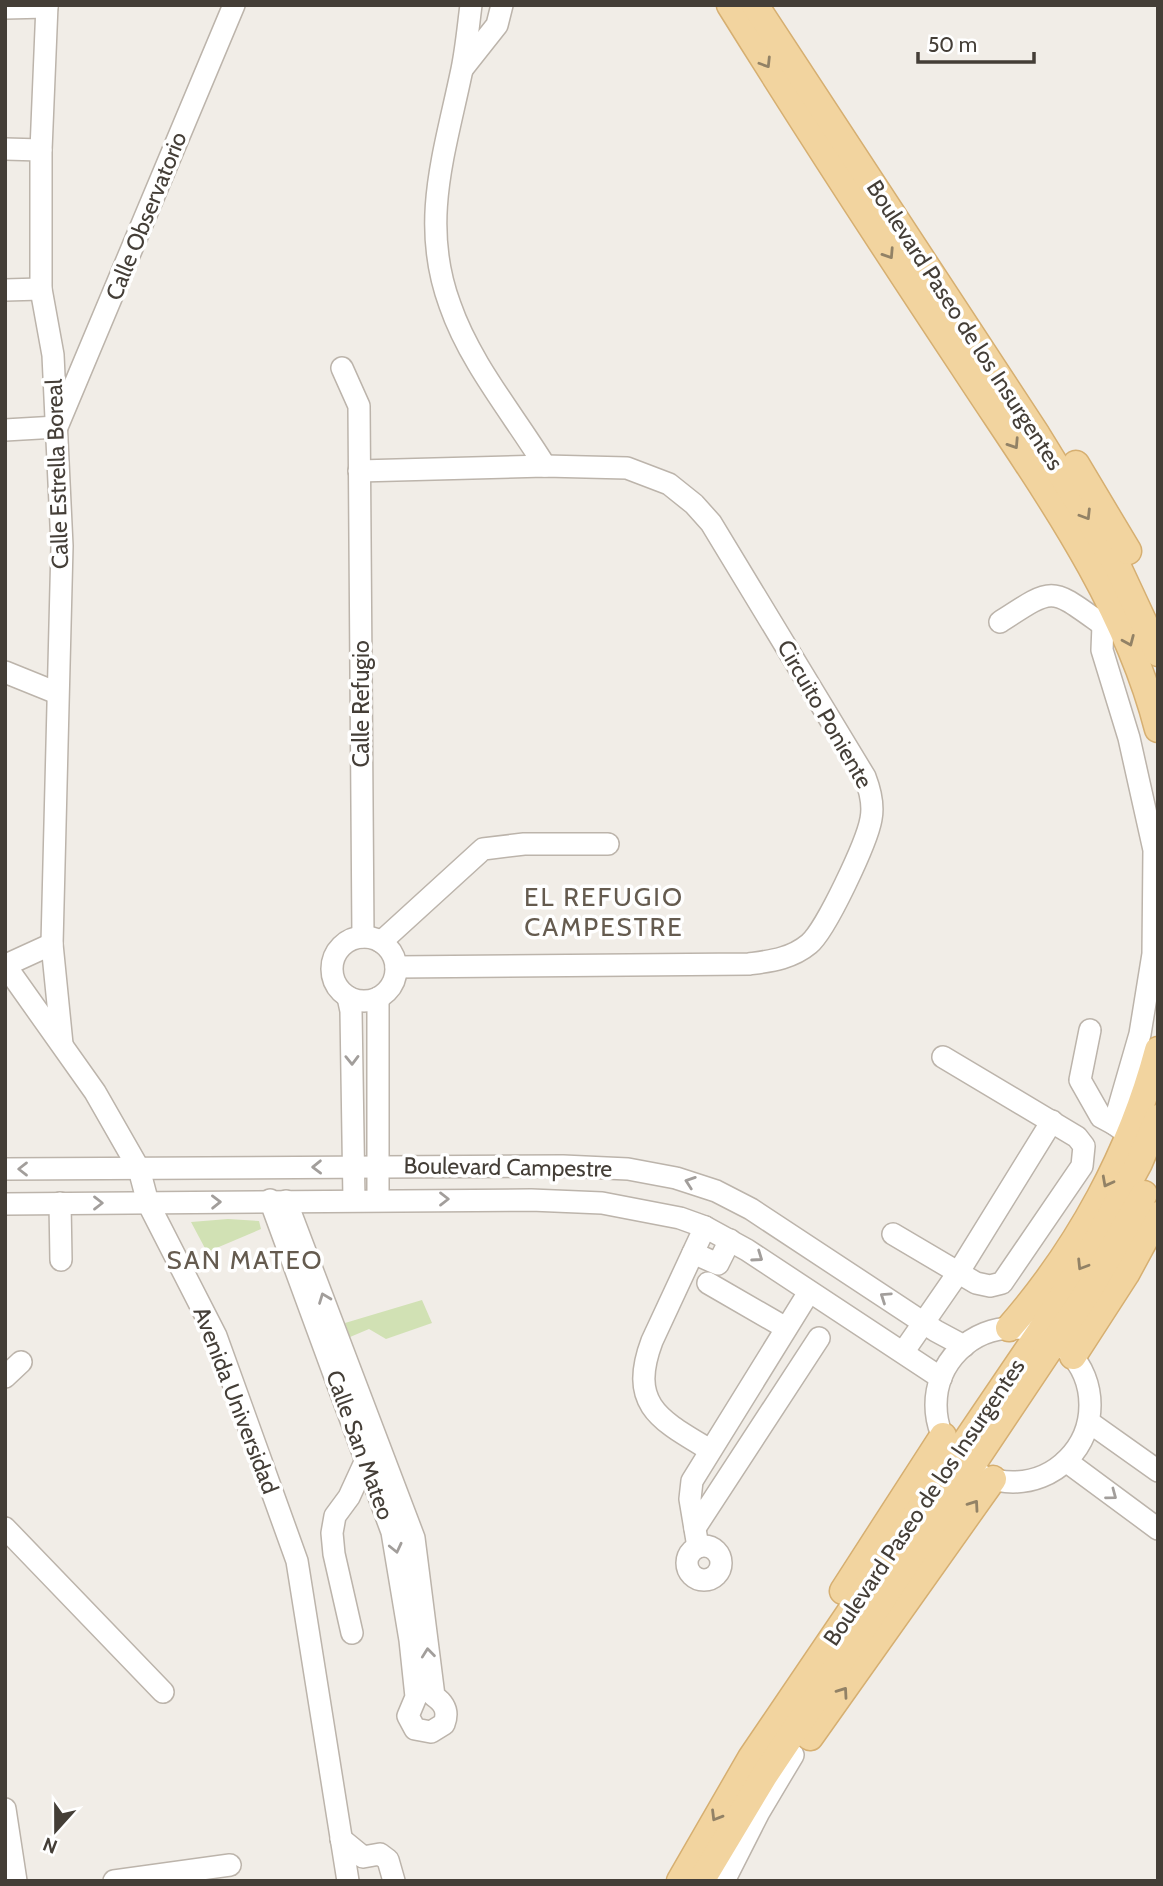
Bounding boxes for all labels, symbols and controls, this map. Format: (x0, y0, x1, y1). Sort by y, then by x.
scale bar (918, 21, 1034, 65)
text: 50 m (928, 32, 977, 57)
one-way arrow (757, 56, 770, 69)
street label: Calle Observatorio (100, 128, 192, 304)
street label: Boulevard Paseo de los Insurgentes (861, 175, 1069, 475)
one-way arrow (881, 247, 894, 260)
street label: Calle Estrella Boreal (40, 378, 74, 570)
one-way arrow (1006, 437, 1019, 450)
one-way arrow (1078, 507, 1091, 520)
one-way arrow (1120, 634, 1134, 646)
street label: Circuito Poniente (771, 635, 879, 793)
street label: Calle Refugio (347, 640, 375, 768)
district label: EL REFUGIO CAMPESTRE (524, 881, 684, 943)
one-way arrow (344, 1055, 360, 1066)
street label: Boulevard Campestre (403, 1151, 613, 1183)
one-way arrow (311, 1159, 321, 1175)
one-way arrow (18, 1161, 28, 1177)
one-way arrow (1102, 1175, 1115, 1187)
one-way arrow (684, 1176, 696, 1190)
one-way arrow (439, 1192, 450, 1207)
one-way arrow (211, 1194, 222, 1209)
one-way arrow (93, 1195, 104, 1211)
district label: SAN MATEO (166, 1244, 324, 1276)
one-way arrow (750, 1249, 763, 1261)
one-way arrow (1078, 1258, 1091, 1271)
one-way arrow (880, 1292, 893, 1305)
one-way arrow (319, 1293, 333, 1305)
street label: Avenida Universidad (187, 1303, 285, 1497)
street label: Boulevard Paseo de los Insurgentes (817, 1353, 1031, 1651)
street label: Calle San Mateo (320, 1367, 400, 1523)
one-way arrow (1104, 1487, 1117, 1499)
one-way arrow (966, 1500, 978, 1513)
one-way arrow (387, 1542, 402, 1554)
one-way arrow (421, 1648, 436, 1659)
one-way arrow (835, 1687, 847, 1700)
north arrow (21, 1795, 91, 1865)
one-way arrow (711, 1809, 724, 1822)
text: N (40, 1832, 60, 1859)

